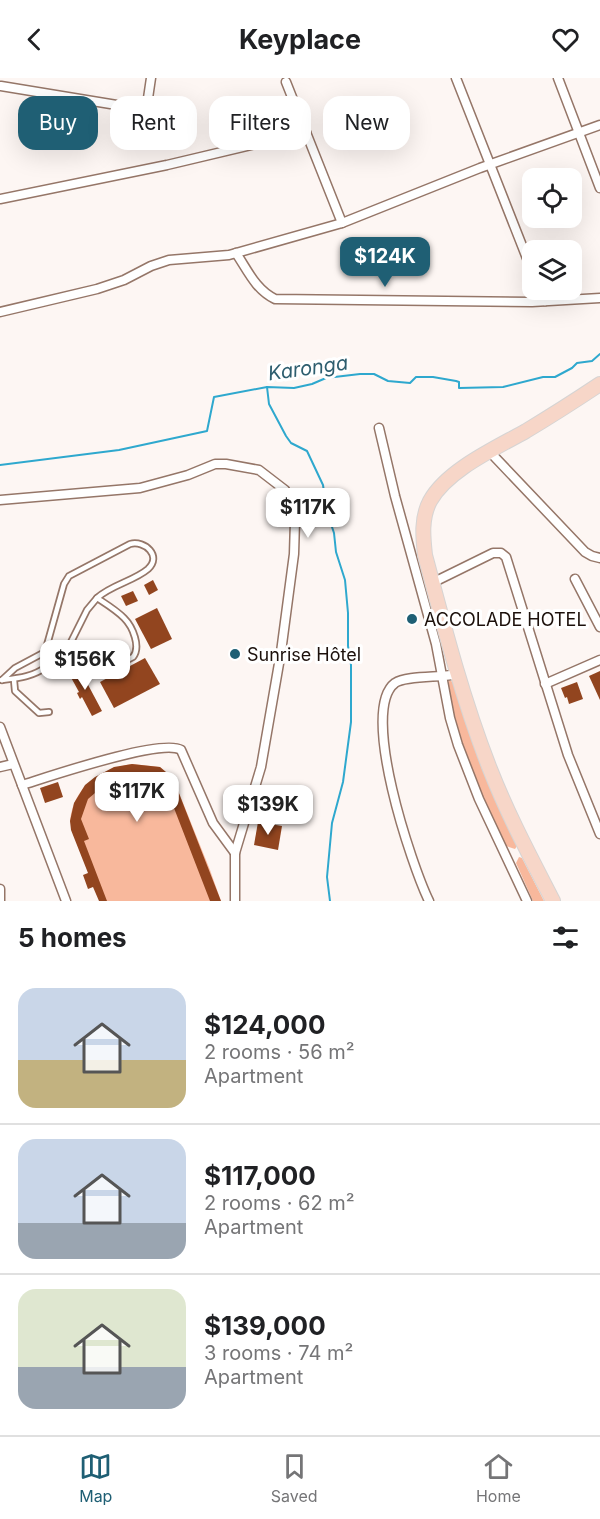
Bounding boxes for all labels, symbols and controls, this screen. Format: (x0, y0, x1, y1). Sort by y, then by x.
icon: back (18, 23, 51, 56)
text: Keyplace (239, 23, 361, 56)
icon: heart (549, 23, 582, 56)
chip: Buy (18, 96, 98, 150)
chip: Rent (110, 96, 197, 150)
chip: Filters (209, 96, 311, 150)
chip: New (323, 96, 410, 150)
map controls (522, 168, 582, 300)
button: locate (522, 168, 582, 228)
pin: $124K (343, 237, 427, 288)
button: layers (522, 240, 582, 300)
text: $124K (354, 244, 416, 268)
water label: Karonga (266, 351, 350, 385)
pin: $117K (266, 488, 350, 539)
text: $117K (280, 495, 336, 519)
place label: ACCOLADE HOTEL (424, 609, 587, 630)
marker: ACCOLADE HOTEL (405, 612, 419, 626)
pin: $156K (43, 640, 127, 691)
place label: Sunrise Hôtel (247, 644, 361, 665)
text: $156K (54, 647, 116, 671)
marker: Sunrise Hôtel (228, 647, 242, 661)
pin: $117K (95, 772, 179, 823)
text: $117K (109, 779, 165, 803)
pin: $139K (226, 785, 310, 836)
text: $139K (237, 792, 299, 816)
icon: filters (549, 921, 582, 954)
text: 5 homes (18, 922, 127, 953)
text: $124,000 (204, 1009, 325, 1040)
icon: home (66, 1012, 138, 1084)
text: 2 rooms · 56 m² (204, 1040, 355, 1064)
text: Apartment (204, 1064, 303, 1088)
text: $117,000 (204, 1160, 316, 1191)
icon: home (66, 1163, 138, 1235)
text: 2 rooms · 62 m² (204, 1191, 355, 1215)
text: Apartment (204, 1215, 303, 1239)
text: $139,000 (204, 1310, 326, 1341)
icon: home (66, 1313, 138, 1385)
text: 3 rooms · 74 m² (204, 1341, 353, 1365)
text: Apartment (204, 1365, 303, 1389)
tab: Map (79, 1450, 112, 1506)
tab: Saved (271, 1450, 318, 1506)
tab: Home (476, 1450, 521, 1506)

